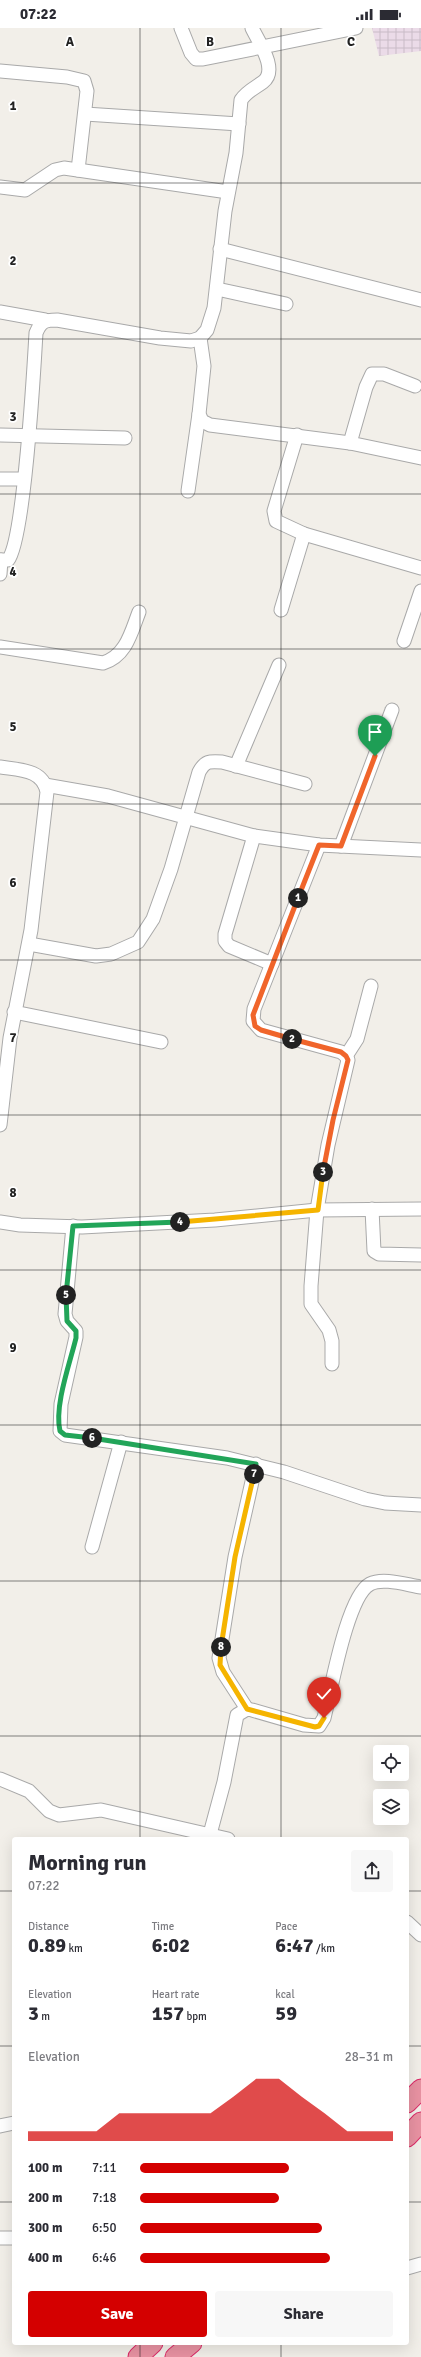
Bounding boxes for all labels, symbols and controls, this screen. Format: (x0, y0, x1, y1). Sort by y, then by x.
text: 07:22 (20, 5, 57, 23)
text: A (66, 34, 75, 50)
text: B (206, 34, 214, 50)
text: C (347, 34, 355, 50)
text: 1 (9, 98, 17, 114)
text: 2 (9, 253, 17, 269)
text: 3 (9, 409, 17, 425)
text: 4 (9, 564, 17, 580)
pin (358, 715, 392, 756)
text: 5 (9, 719, 17, 735)
icon: arrive (364, 721, 386, 743)
text: 6 (9, 875, 17, 891)
pin: 1 (288, 888, 308, 908)
text: 1 (295, 891, 301, 904)
pin: 2 (282, 1029, 302, 1049)
text: 7 (9, 1030, 17, 1046)
text: 2 (289, 1032, 295, 1045)
pin: 3 (313, 1162, 333, 1182)
text: 3 (320, 1165, 326, 1178)
text: 8 (9, 1185, 17, 1201)
pin: 4 (170, 1212, 190, 1232)
text: 4 (177, 1215, 183, 1228)
pin: 5 (56, 1285, 76, 1305)
text: 5 (63, 1288, 69, 1301)
text: 9 (9, 1340, 17, 1356)
pin: 6 (82, 1428, 102, 1448)
text: 6 (89, 1431, 95, 1444)
pin: 7 (244, 1464, 264, 1484)
text: 7 (251, 1467, 257, 1480)
pin: 8 (211, 1637, 231, 1657)
text: 8 (218, 1640, 224, 1653)
pin (307, 1677, 341, 1718)
icon: check (313, 1683, 335, 1705)
map controls (373, 1745, 409, 1825)
button: locate (373, 1745, 409, 1781)
button: layers (373, 1789, 409, 1825)
text: Morning run (28, 1849, 147, 1876)
button: share (351, 1850, 393, 1892)
text: 07:22 (28, 1878, 60, 1894)
text: Distance (28, 1920, 69, 1933)
text: Time (152, 1920, 174, 1933)
text: Pace (275, 1920, 298, 1933)
text: 0.89 (28, 1933, 66, 1958)
text: 6:02 (152, 1933, 190, 1958)
text: 6:47 (275, 1933, 314, 1958)
text: km (66, 1942, 83, 1955)
text: /km (314, 1942, 335, 1955)
text: Elevation (28, 1988, 72, 2001)
text: Heart rate (152, 1988, 199, 2001)
text: kcal (275, 1988, 295, 2001)
text: 3 (28, 2001, 39, 2026)
text: 157 (152, 2001, 184, 2026)
text: 59 (275, 2001, 297, 2026)
text: m (39, 2010, 50, 2023)
text: bpm (184, 2010, 207, 2023)
text: Elevation (28, 2049, 80, 2065)
text: 28–31 m (345, 2049, 393, 2065)
text: 100 m (28, 2160, 62, 2176)
text: 7:11 (92, 2160, 117, 2176)
text: 200 m (28, 2190, 62, 2206)
text: 7:18 (92, 2190, 117, 2206)
text: 300 m (28, 2220, 62, 2236)
text: 6:50 (92, 2220, 117, 2236)
text: 400 m (28, 2250, 62, 2266)
text: 6:46 (92, 2250, 117, 2266)
button: Save (28, 2291, 207, 2337)
button: Share (215, 2291, 393, 2337)

